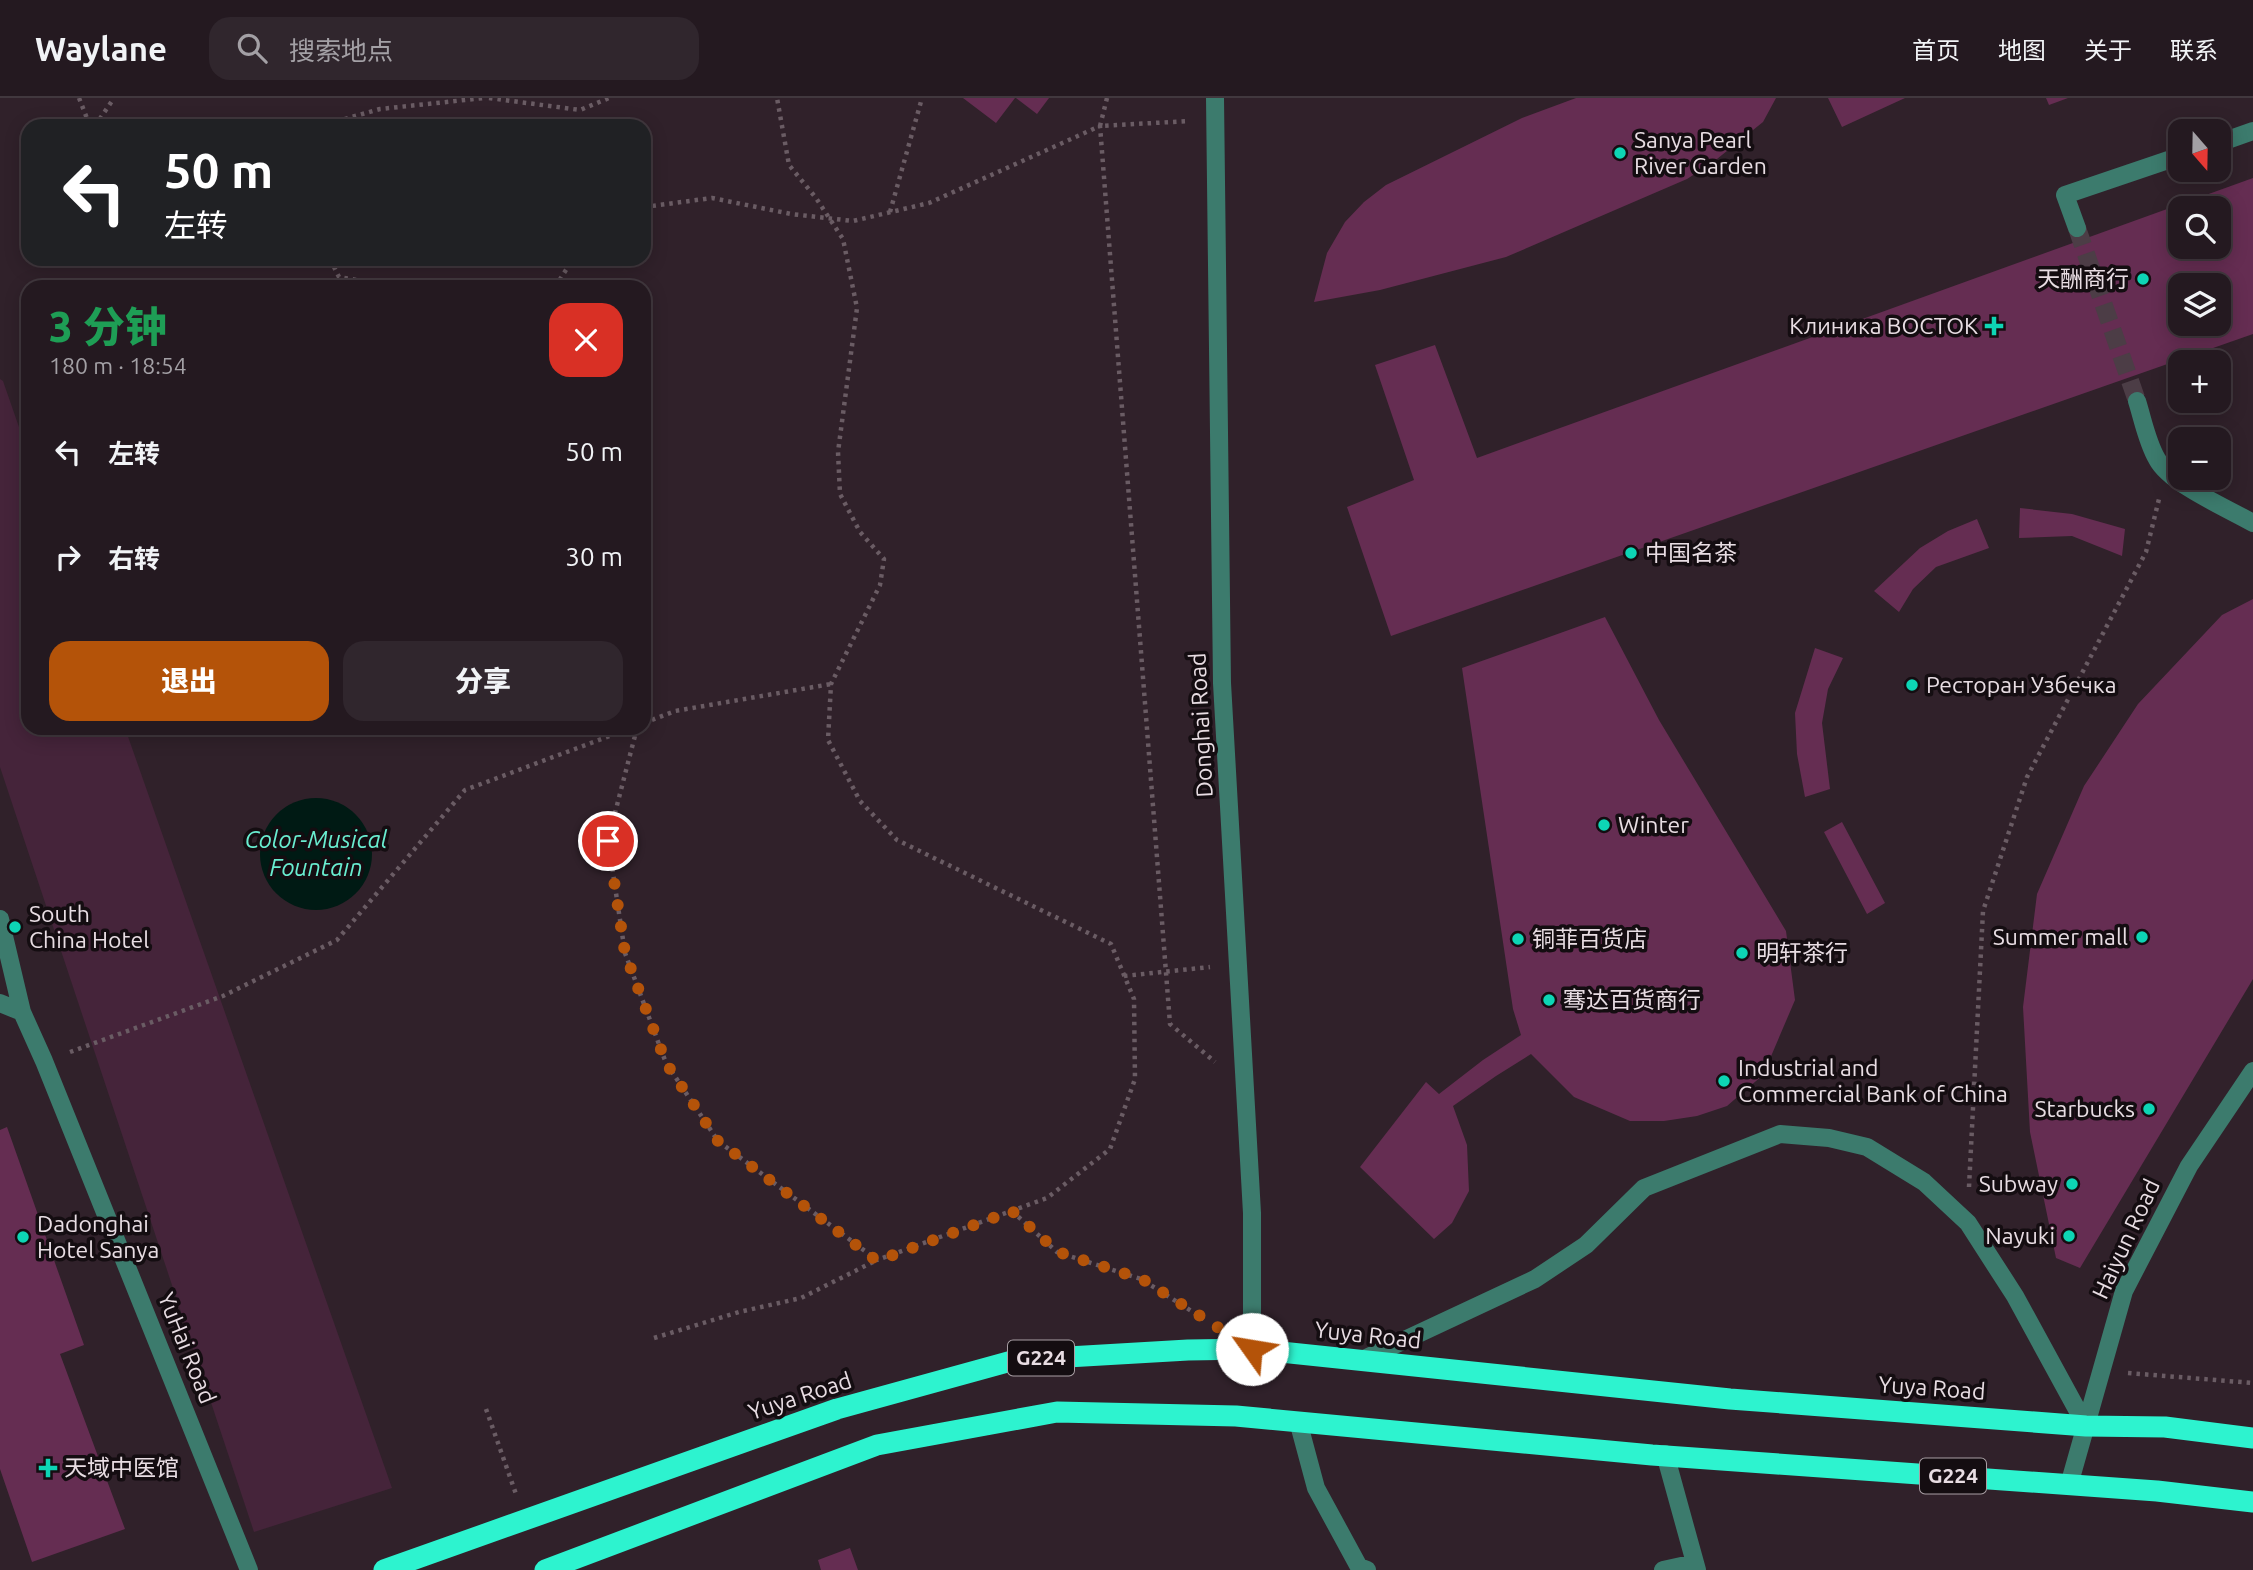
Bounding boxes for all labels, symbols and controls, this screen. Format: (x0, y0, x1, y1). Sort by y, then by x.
search box (209, 17, 699, 80)
icon: search (233, 29, 271, 67)
text: Waylane (35, 30, 167, 67)
text: 搜索地点 (289, 36, 393, 65)
text: 首页 (1912, 37, 1960, 64)
text: 地图 (1998, 37, 2046, 64)
text: 关于 (2084, 37, 2132, 64)
text: 联系 (2170, 37, 2218, 64)
north arrow (2168, 119, 2231, 182)
map controls (2168, 119, 2231, 490)
place label: Sanya Pearl River Garden (1634, 127, 1767, 178)
text: 50 m (164, 142, 273, 197)
marker: Sanya Pearl River Garden (1612, 145, 1628, 161)
icon: left (49, 147, 140, 238)
button: search (2168, 196, 2231, 259)
text: 左转 (164, 207, 228, 243)
place label: 天酬商行 (2037, 266, 2129, 291)
marker: 天酬商行 (2135, 271, 2151, 287)
button: layers (2168, 273, 2231, 336)
text: 3 分钟 (49, 303, 167, 350)
button: close (549, 303, 623, 377)
place label: Клиника ВОСТОК (1789, 313, 1978, 338)
marker: Клиника ВОСТОК (1984, 316, 2004, 336)
button: + (2168, 350, 2231, 413)
text: 180 m · 18:54 (49, 353, 187, 378)
button: − (2168, 427, 2231, 490)
icon: left (49, 433, 87, 471)
text: 50 m (565, 437, 623, 466)
text: 左转 (108, 439, 160, 468)
icon: right (49, 538, 87, 576)
place label: 中国名茶 (1645, 540, 1737, 565)
text: 30 m (565, 542, 623, 571)
text: 右转 (108, 544, 160, 573)
marker: 中国名茶 (1623, 545, 1639, 561)
button: 退出 (49, 641, 329, 721)
button: 分享 (343, 641, 623, 721)
street label: Donghai Road (1184, 652, 1217, 798)
place label: Ресторан Узбечка (1926, 672, 2116, 697)
marker: Ресторан Узбечка (1904, 677, 1920, 693)
pin (578, 811, 638, 871)
place label: Winter (1618, 812, 1689, 837)
marker: Winter (1596, 817, 1612, 833)
icon: arrive (589, 822, 627, 860)
water label: Color-Musical Fountain (245, 826, 388, 881)
place label: South China Hotel (29, 901, 149, 952)
marker: South China Hotel (7, 919, 23, 935)
place label: Summer mall (1993, 924, 2128, 949)
place label: 铜菲百货店 (1532, 926, 1647, 951)
marker: Summer mall (2134, 929, 2150, 945)
marker: 铜菲百货店 (1510, 931, 1526, 947)
place label: 明轩茶行 (1756, 940, 1848, 965)
marker: 明轩茶行 (1734, 945, 1750, 961)
place label: 骞达百货商行 (1563, 987, 1701, 1012)
marker: 骞达百货商行 (1541, 992, 1557, 1008)
place label: Industrial and Commercial Bank of China (1738, 1055, 2008, 1106)
marker: Industrial and Commercial Bank of China (1716, 1073, 1732, 1089)
place label: Starbucks (2035, 1096, 2135, 1121)
marker: Starbucks (2141, 1101, 2157, 1117)
place label: Subway (1979, 1171, 2058, 1196)
street label: Haiyun Road (2087, 1175, 2164, 1303)
marker: Subway (2064, 1176, 2080, 1192)
place label: Dadonghai Hotel Sanya (37, 1211, 159, 1262)
place label: Nayuki (1985, 1223, 2055, 1248)
marker: Nayuki (2061, 1228, 2077, 1244)
marker: Dadonghai Hotel Sanya (15, 1229, 31, 1245)
street label: YuHai Road (154, 1289, 221, 1407)
position arrow (1215, 1312, 1289, 1386)
street label: Yuya Road (1314, 1316, 1423, 1353)
road number: G224 (1008, 1340, 1074, 1376)
street label: Yuya Road (745, 1367, 855, 1424)
street label: Yuya Road (1878, 1371, 1986, 1404)
place label: 天域中医馆 (64, 1455, 179, 1480)
marker: 天域中医馆 (38, 1458, 58, 1478)
road number: G224 (1920, 1458, 1986, 1494)

